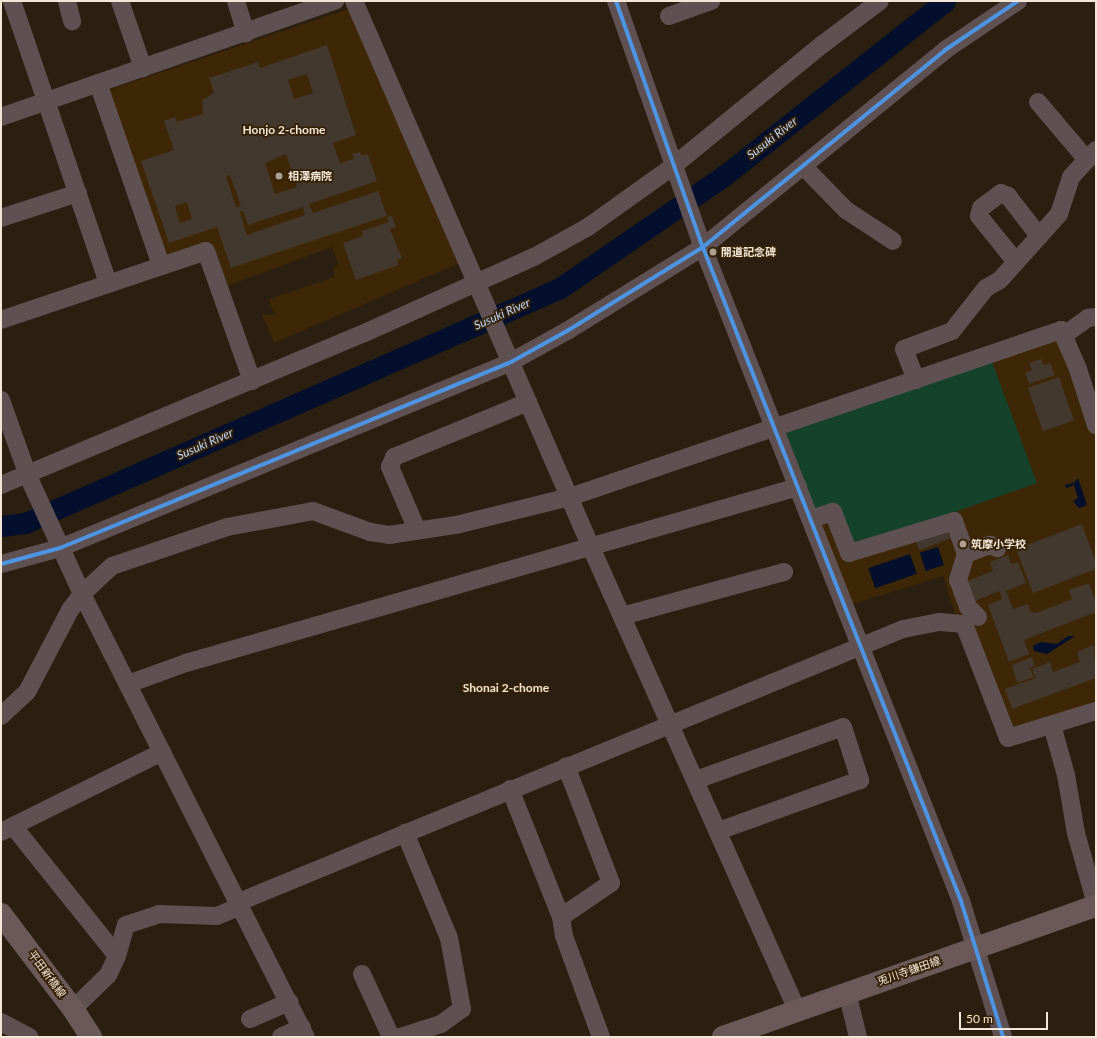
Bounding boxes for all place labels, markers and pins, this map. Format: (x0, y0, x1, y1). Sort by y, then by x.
place label: 相澤病院 (288, 169, 332, 183)
marker: 相澤病院 (273, 170, 285, 182)
place label: 開道記念碑 (721, 245, 776, 259)
marker: 開道記念碑 (708, 247, 718, 257)
place label: 筑摩小学校 (971, 537, 1026, 551)
marker: 筑摩小学校 (958, 539, 968, 549)

